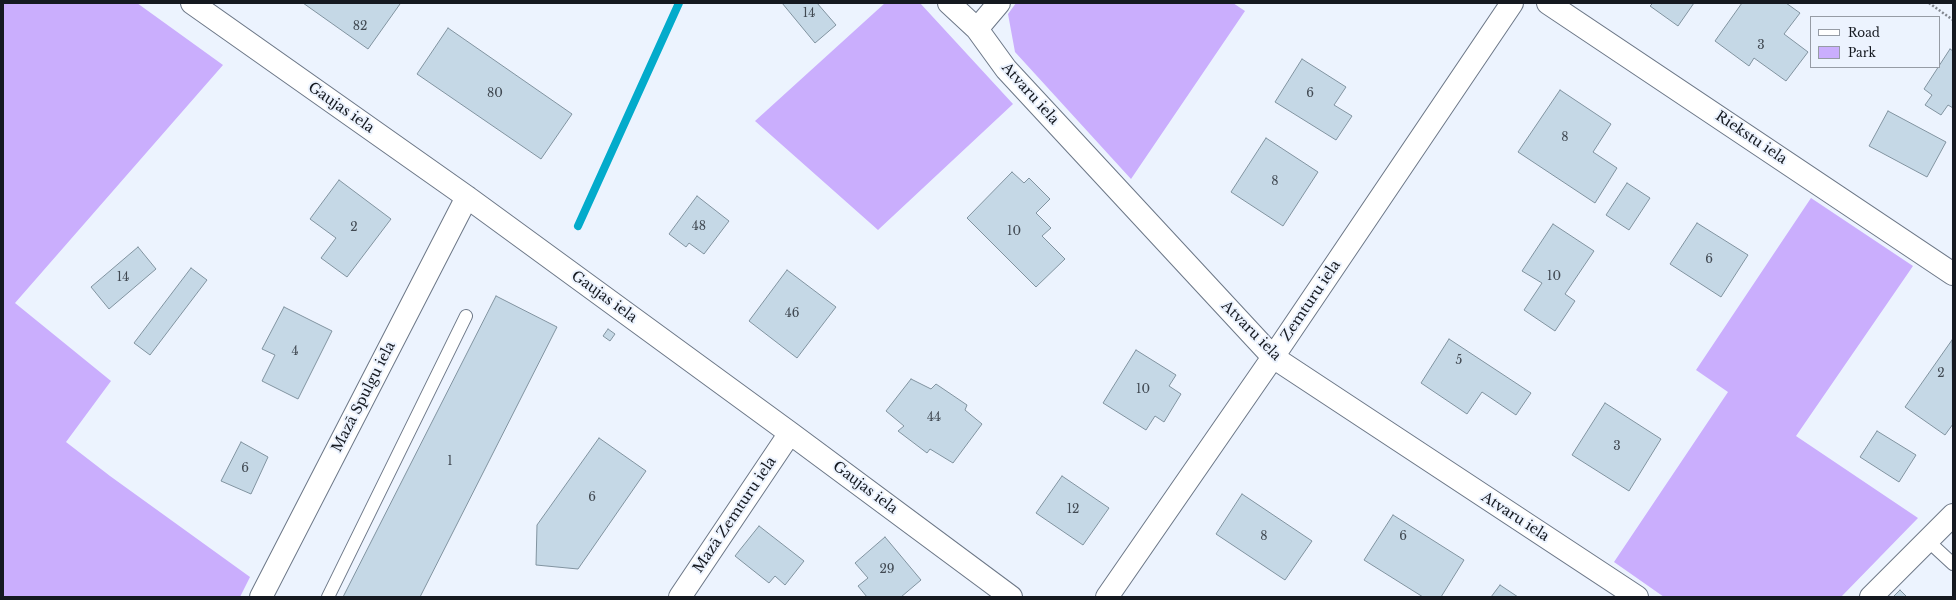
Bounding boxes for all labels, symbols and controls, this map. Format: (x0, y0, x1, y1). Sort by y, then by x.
house number: 14 (803, 7, 815, 21)
legend (1810, 16, 1940, 68)
house number: 82 (353, 20, 367, 34)
text: Road (1848, 25, 1880, 40)
house number: 3 (1757, 39, 1765, 53)
text: Park (1848, 45, 1876, 60)
street label: Atvaru iela (998, 60, 1062, 128)
street label: Gaujas iela (305, 79, 377, 137)
house number: 80 (487, 87, 503, 101)
house number: 6 (1306, 87, 1314, 101)
street label: Riekstu iela (1712, 108, 1790, 168)
house number: 8 (1561, 131, 1569, 145)
house number: 8 (1271, 175, 1279, 189)
house number: 48 (692, 220, 706, 234)
house number: 2 (350, 221, 358, 235)
house number: 10 (1007, 225, 1021, 239)
house number: 6 (1705, 253, 1713, 267)
street label: Zemturu iela (1278, 257, 1344, 345)
street label: Gaujas iela (568, 268, 640, 326)
house number: 10 (1547, 270, 1561, 284)
house number: 14 (117, 271, 129, 285)
street label: Atvaru iela (1218, 298, 1284, 364)
house number: 46 (785, 307, 799, 321)
street label: Mazā Spulgu iela (329, 339, 399, 455)
house number: 4 (291, 345, 299, 359)
house number: 5 (1456, 354, 1462, 368)
house number: 2 (1937, 367, 1945, 381)
house number: 10 (1136, 383, 1150, 397)
house number: 44 (927, 411, 941, 425)
house number: 3 (1613, 440, 1621, 454)
street label: Mazā Zemturu iela (690, 454, 780, 576)
house number: 1 (447, 455, 453, 469)
street label: Gaujas iela (829, 458, 901, 518)
house number: 6 (241, 462, 249, 476)
street label: Atvaru iela (1478, 489, 1552, 545)
house number: 6 (588, 491, 596, 505)
house number: 12 (1067, 503, 1079, 517)
house number: 8 (1260, 530, 1268, 544)
house number: 6 (1399, 530, 1407, 544)
house number: 29 (879, 563, 895, 577)

